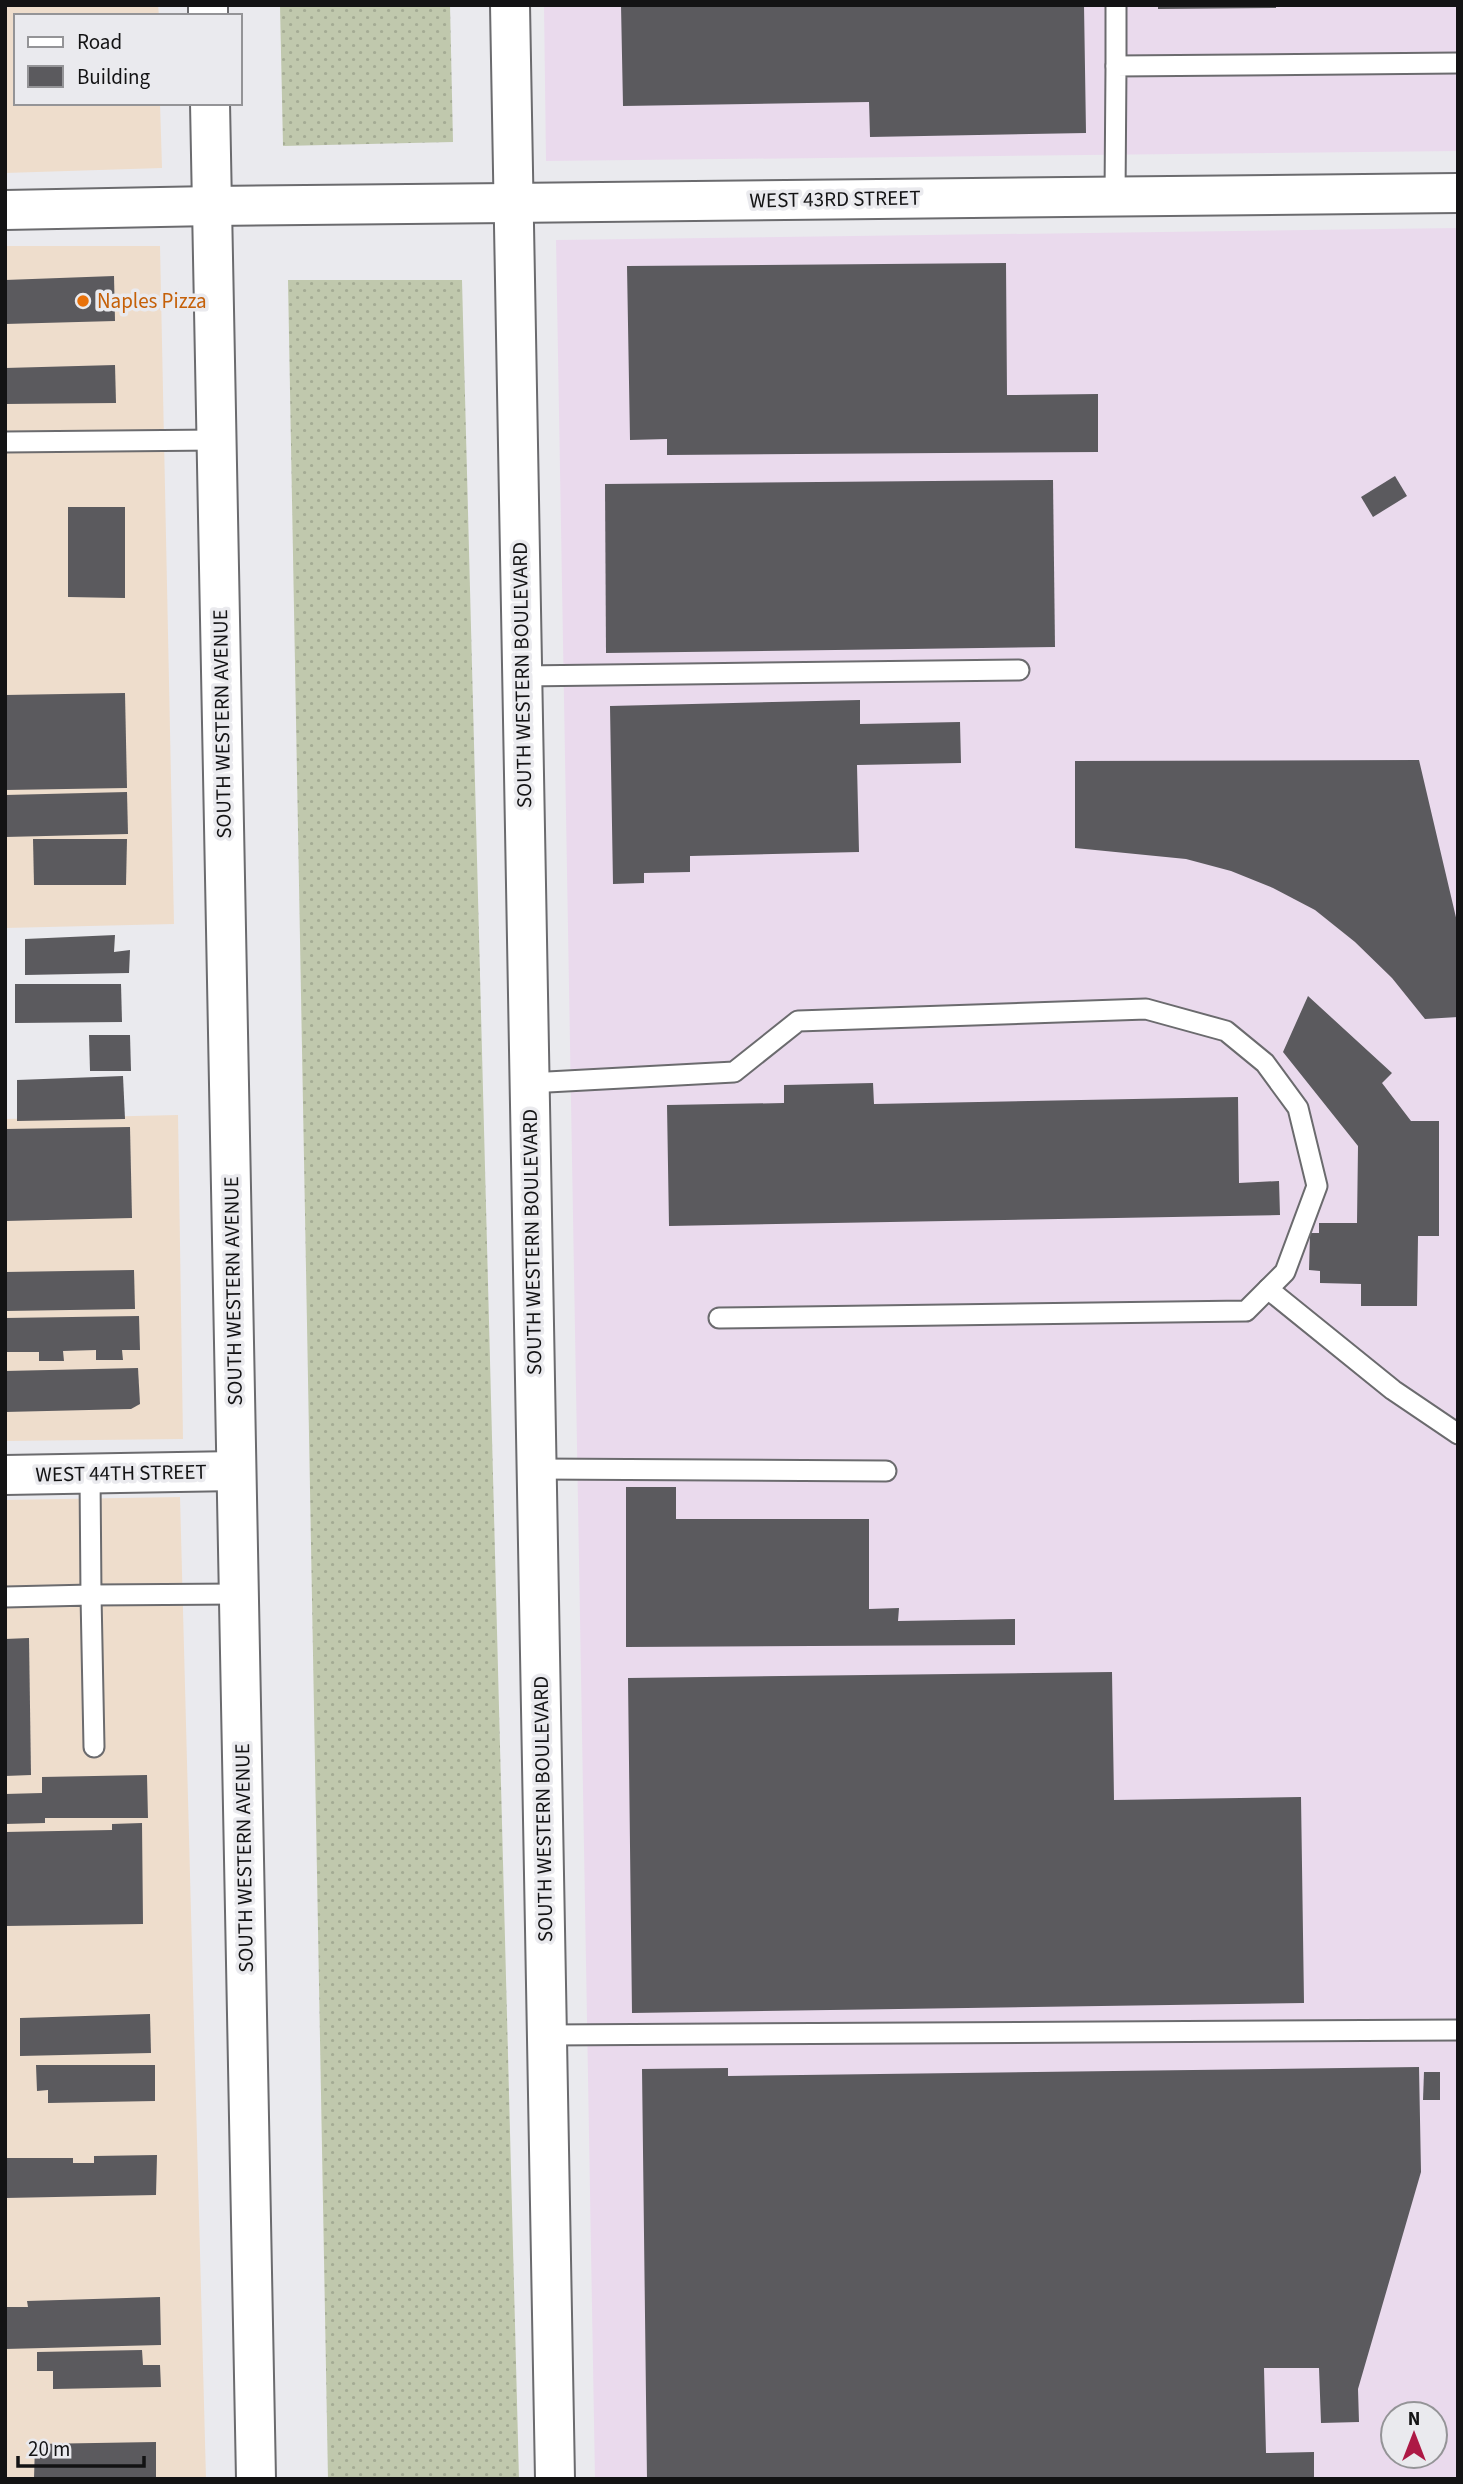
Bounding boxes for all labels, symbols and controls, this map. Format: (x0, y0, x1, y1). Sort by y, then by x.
legend (14, 14, 242, 105)
text: Road (77, 27, 122, 57)
text: Building (77, 62, 151, 92)
street label: WEST 43RD STREET (749, 183, 921, 215)
place label: Naples Pizza (97, 286, 207, 316)
marker: Naples Pizza (75, 293, 91, 309)
street label: SOUTH WESTERN BOULEVARD (505, 542, 539, 808)
street label: SOUTH WESTERN AVENUE (205, 609, 239, 839)
street label: SOUTH WESTERN BOULEVARD (515, 1109, 549, 1375)
street label: SOUTH WESTERN AVENUE (216, 1176, 250, 1406)
street label: WEST 44TH STREET (35, 1457, 207, 1489)
street label: SOUTH WESTERN BOULEVARD (526, 1676, 560, 1942)
street label: SOUTH WESTERN AVENUE (227, 1743, 261, 1973)
north arrow (1379, 2400, 1449, 2470)
text: N (1408, 2406, 1420, 2433)
scale bar (18, 2424, 144, 2468)
text: 20 m (28, 2434, 70, 2464)

